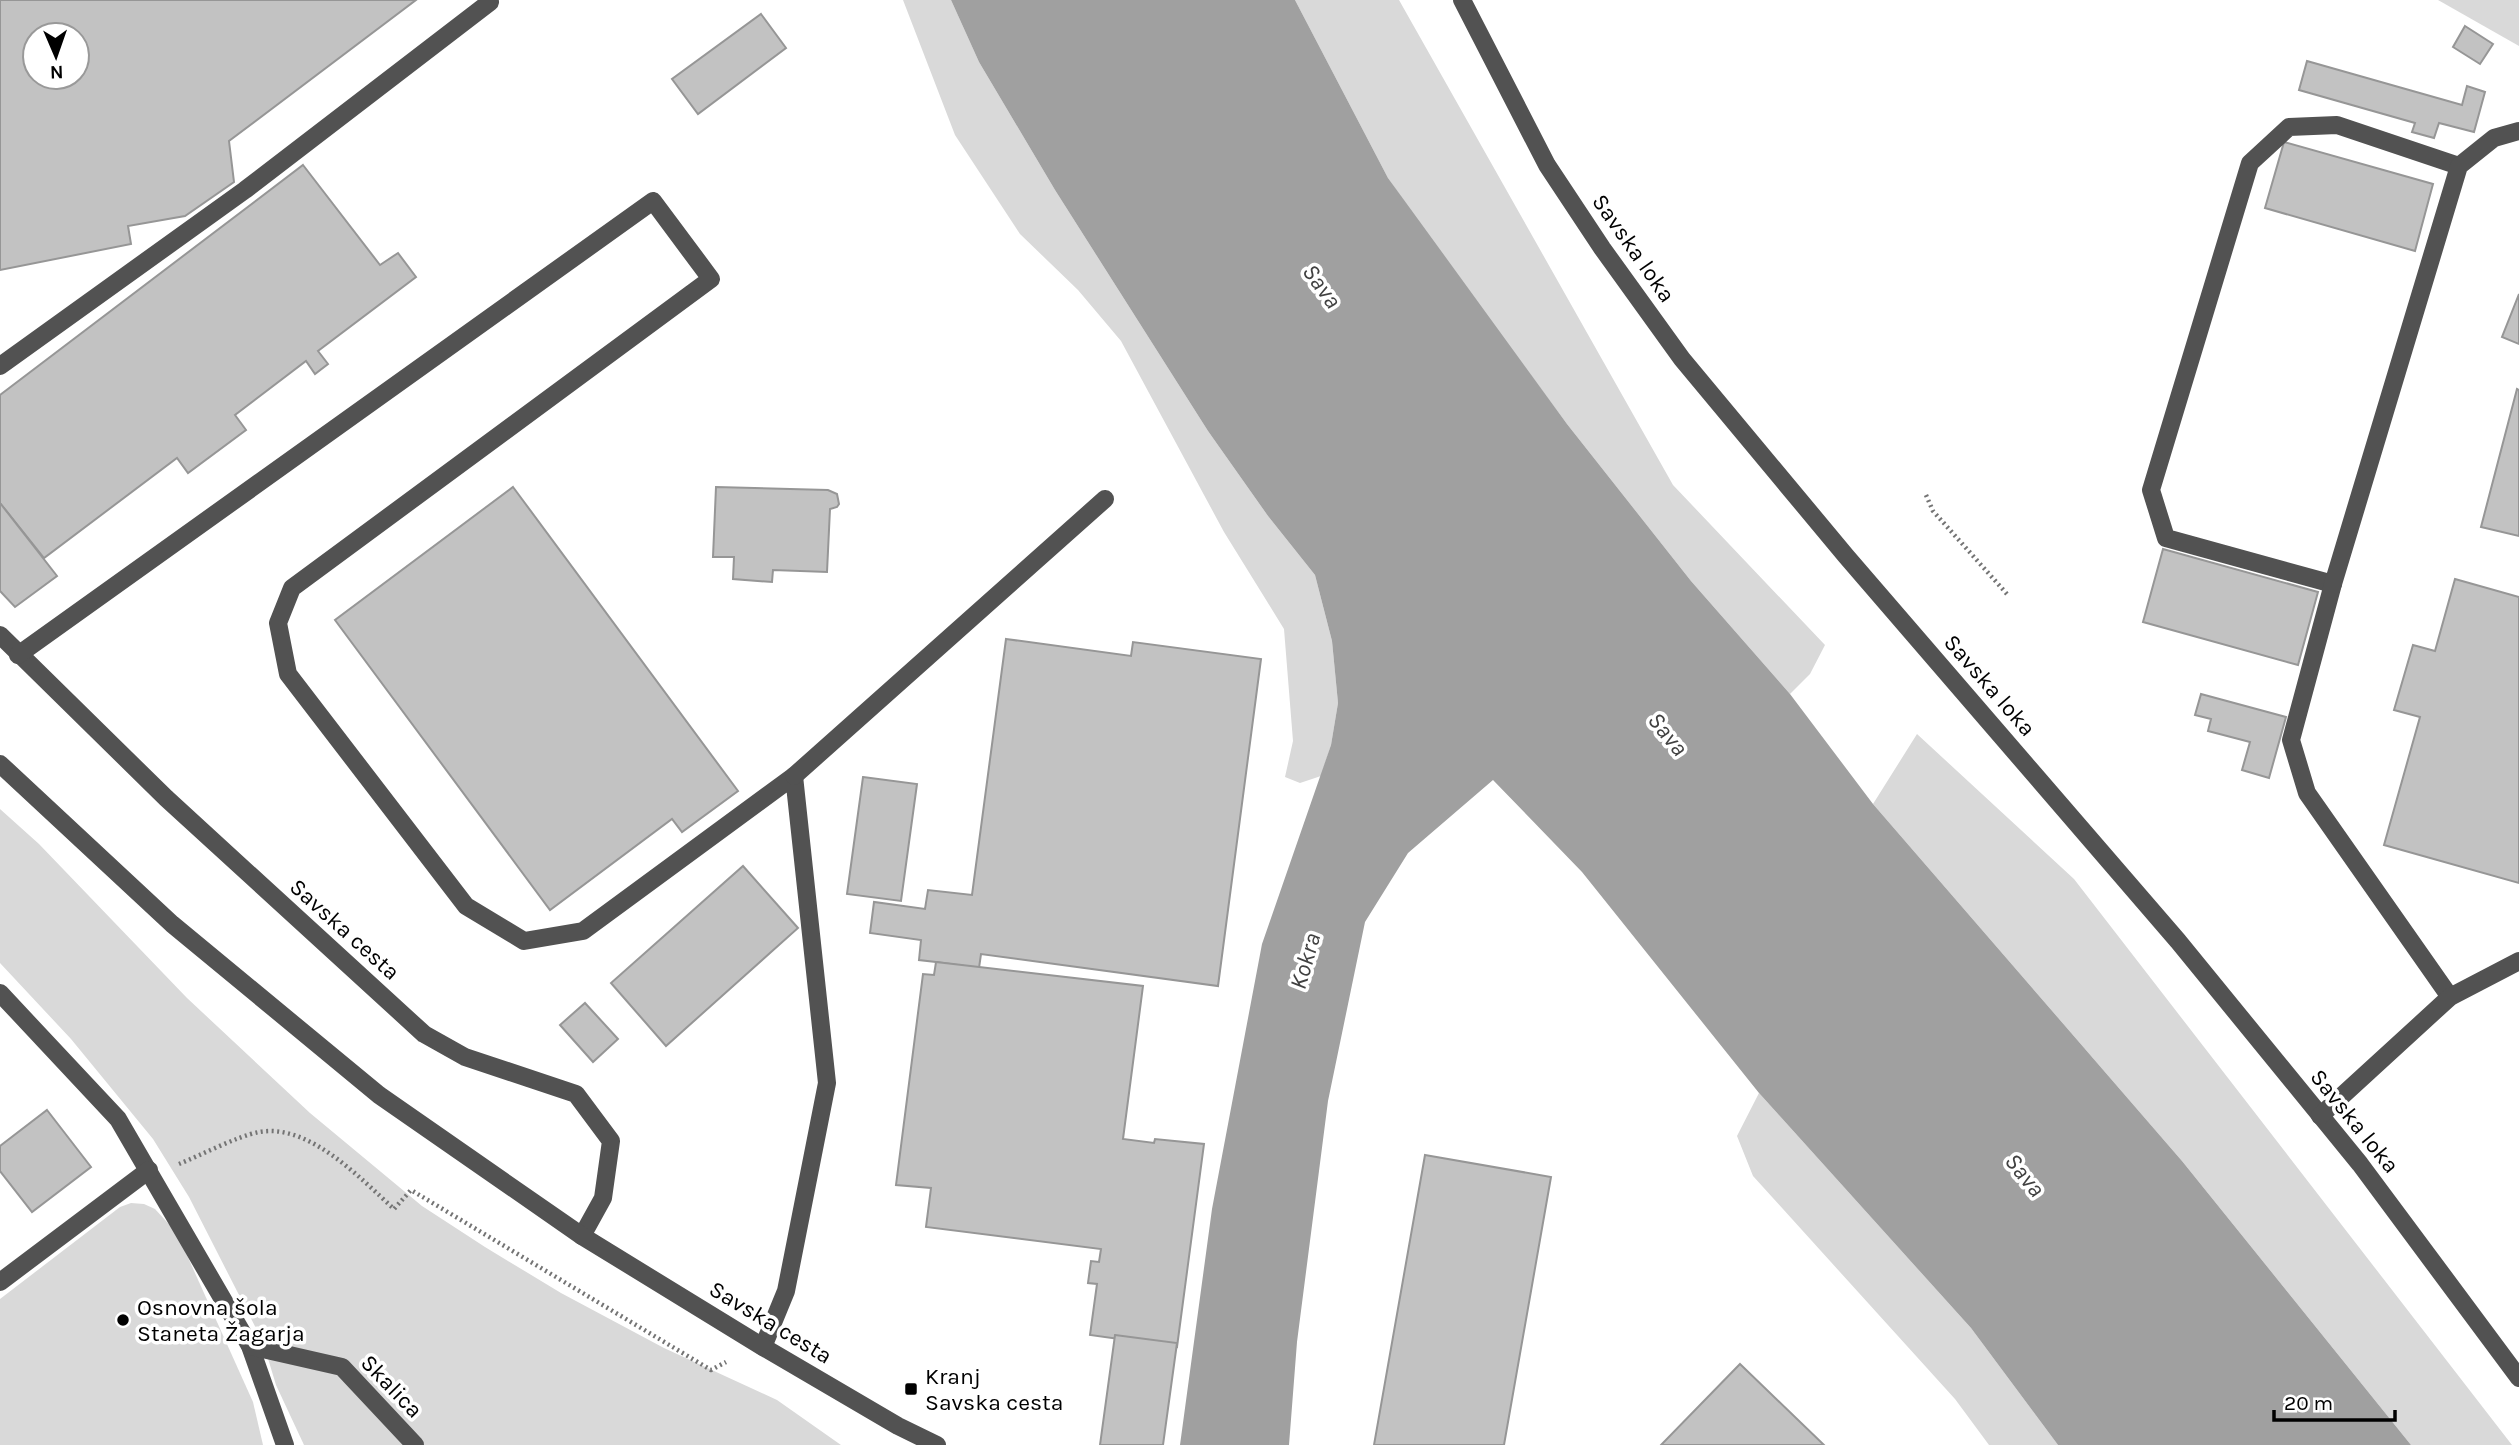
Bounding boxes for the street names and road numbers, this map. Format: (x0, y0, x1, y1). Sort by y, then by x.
street label: Savska loka (1586, 189, 1681, 308)
street label: Savska loka (1938, 629, 2041, 742)
street label: Savska cesta (284, 873, 405, 986)
street label: Savska loka (2304, 1064, 2405, 1179)
street label: Savska cesta (704, 1275, 837, 1370)
street label: Skalica (355, 1349, 428, 1424)

